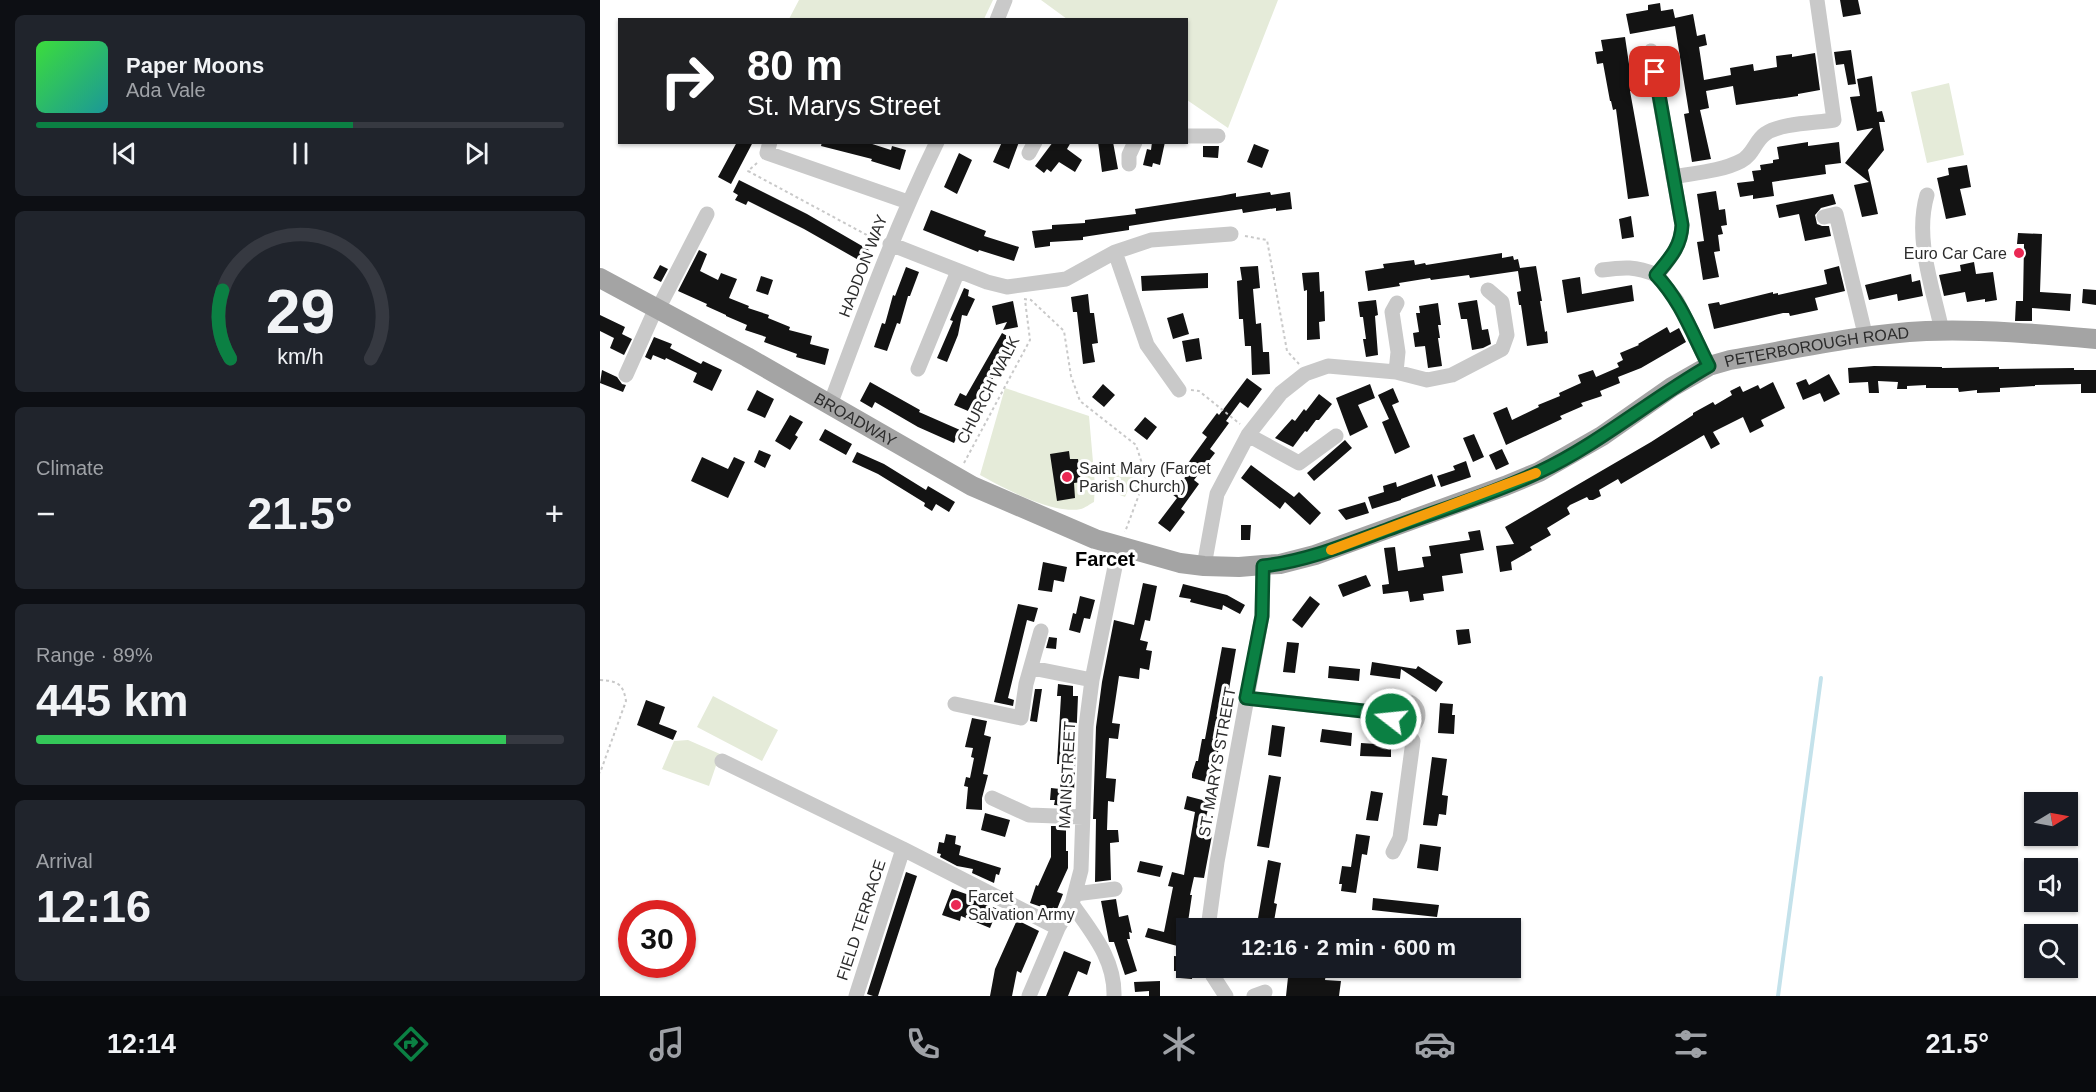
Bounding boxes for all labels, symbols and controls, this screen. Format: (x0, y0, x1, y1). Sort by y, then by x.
icon: right (648, 42, 726, 120)
text: 80 m (747, 42, 843, 89)
pin (1629, 46, 1680, 97)
text: Paper Moons (126, 53, 264, 78)
icon: arrive (1638, 55, 1671, 88)
text: Ada Vale (126, 79, 206, 101)
text: St. Marys Street (747, 91, 941, 121)
icon: previous (108, 137, 141, 170)
icon: pause (284, 137, 317, 170)
icon: next (460, 137, 493, 170)
street label: HADDON WAY (836, 212, 890, 320)
place label: Euro Car Care (1904, 245, 2007, 262)
marker: Euro Car Care (2012, 246, 2026, 260)
text: 29 (265, 277, 335, 346)
street label: PETERBOROUGH ROAD (1722, 324, 1910, 370)
street label: CHURCH WALK (954, 333, 1023, 447)
text: km/h (277, 345, 323, 369)
street label: BROADWAY (812, 389, 900, 450)
text: Climate (36, 457, 104, 479)
place label: Saint Mary (Farcet Parish Church) (1079, 460, 1211, 495)
marker: Saint Mary (Farcet Parish Church) (1060, 470, 1074, 484)
text: 21.5° (247, 488, 353, 539)
text: − (36, 495, 55, 532)
text: + (545, 495, 564, 532)
district label: Farcet (1075, 548, 1135, 570)
text: Range · 89% (36, 644, 153, 666)
text: 445 km (36, 675, 189, 726)
street label: ST. MARYS STREET (1195, 686, 1239, 838)
position arrow (1359, 687, 1423, 751)
street label: MAIN STREET (1056, 721, 1078, 829)
north arrow (2024, 792, 2078, 846)
map controls (2024, 792, 2078, 978)
text: Arrival (36, 850, 93, 872)
street label: FIELD TERRACE (833, 857, 889, 983)
button: sound (2024, 858, 2078, 912)
text: 12:16 (36, 881, 151, 932)
place label: Farcet Salvation Army (968, 888, 1075, 923)
marker: Farcet Salvation Army (949, 898, 963, 912)
speed limit sign: 30 (618, 900, 696, 978)
button: search (2024, 924, 2078, 978)
text: 12:16 · 2 min · 600 m (1241, 935, 1456, 960)
icon: directions (390, 1023, 432, 1065)
icon: music (646, 1023, 688, 1065)
icon: phone (902, 1023, 944, 1065)
icon: climate (1158, 1023, 1200, 1065)
icon: car (1414, 1023, 1456, 1065)
icon: filters (1670, 1023, 1712, 1065)
text: 12:14 (107, 1029, 176, 1059)
text: 21.5° (1926, 1029, 1989, 1059)

